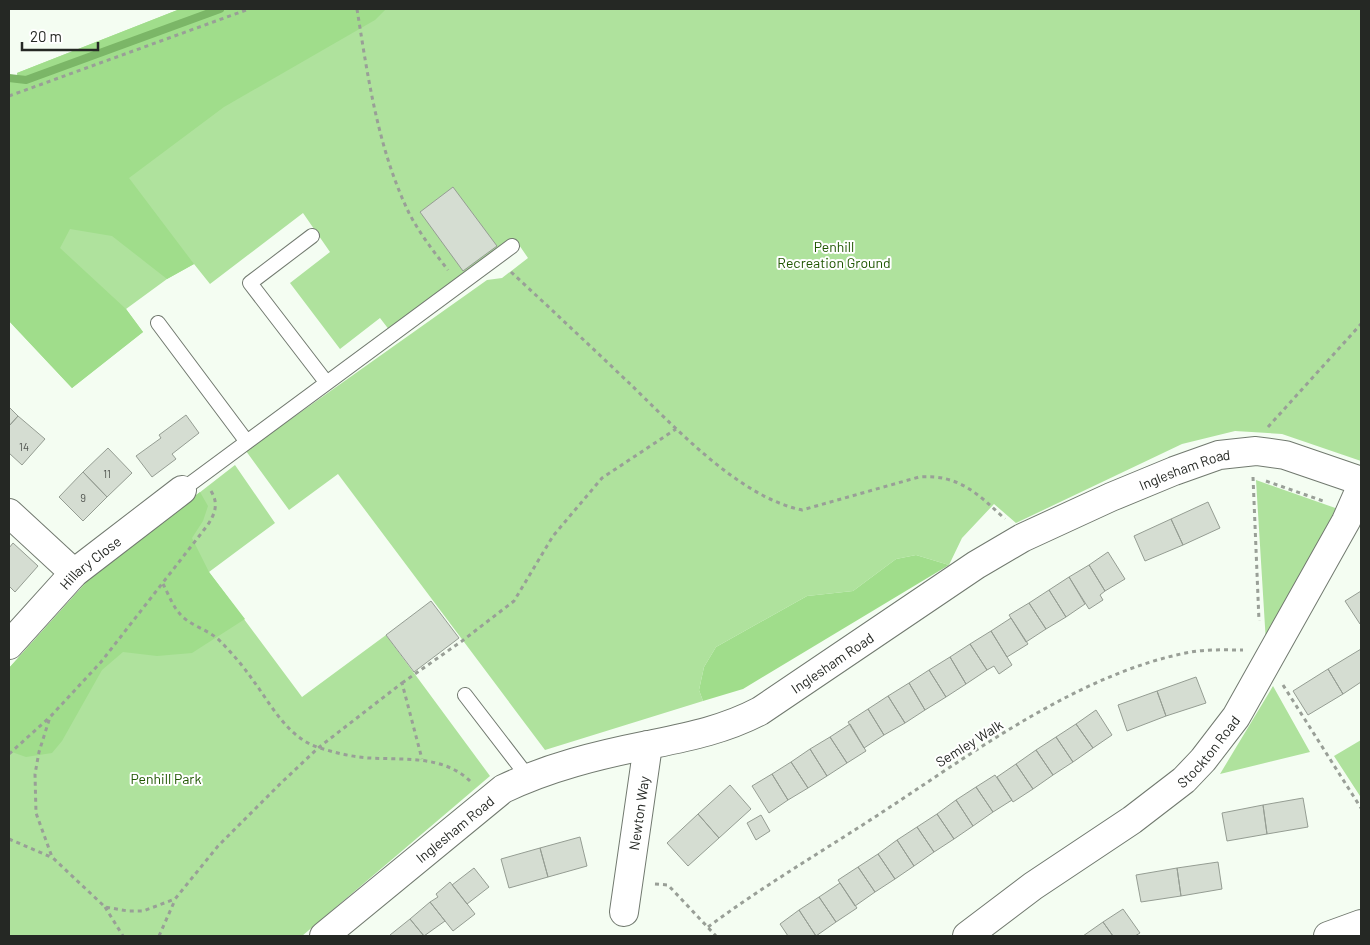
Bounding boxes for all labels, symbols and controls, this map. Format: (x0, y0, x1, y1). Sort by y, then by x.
scale bar (22, 20, 99, 52)
text: 20 m (30, 27, 62, 45)
park label: Penhill Recreation Ground (777, 238, 891, 271)
house number: 14 (19, 440, 29, 453)
street label: Inglesham Road (1136, 445, 1231, 493)
house number: 11 (103, 467, 111, 480)
house number: 9 (80, 491, 86, 504)
street label: Hillary Close (55, 532, 124, 592)
street label: Inglesham Road (788, 628, 877, 696)
street label: Stockton Road (1173, 712, 1243, 791)
street label: Semley Walk (932, 716, 1006, 770)
park label: Penhill Park (131, 770, 201, 787)
street label: Newton Way (624, 774, 652, 851)
street label: Inglesham Road (412, 792, 497, 866)

